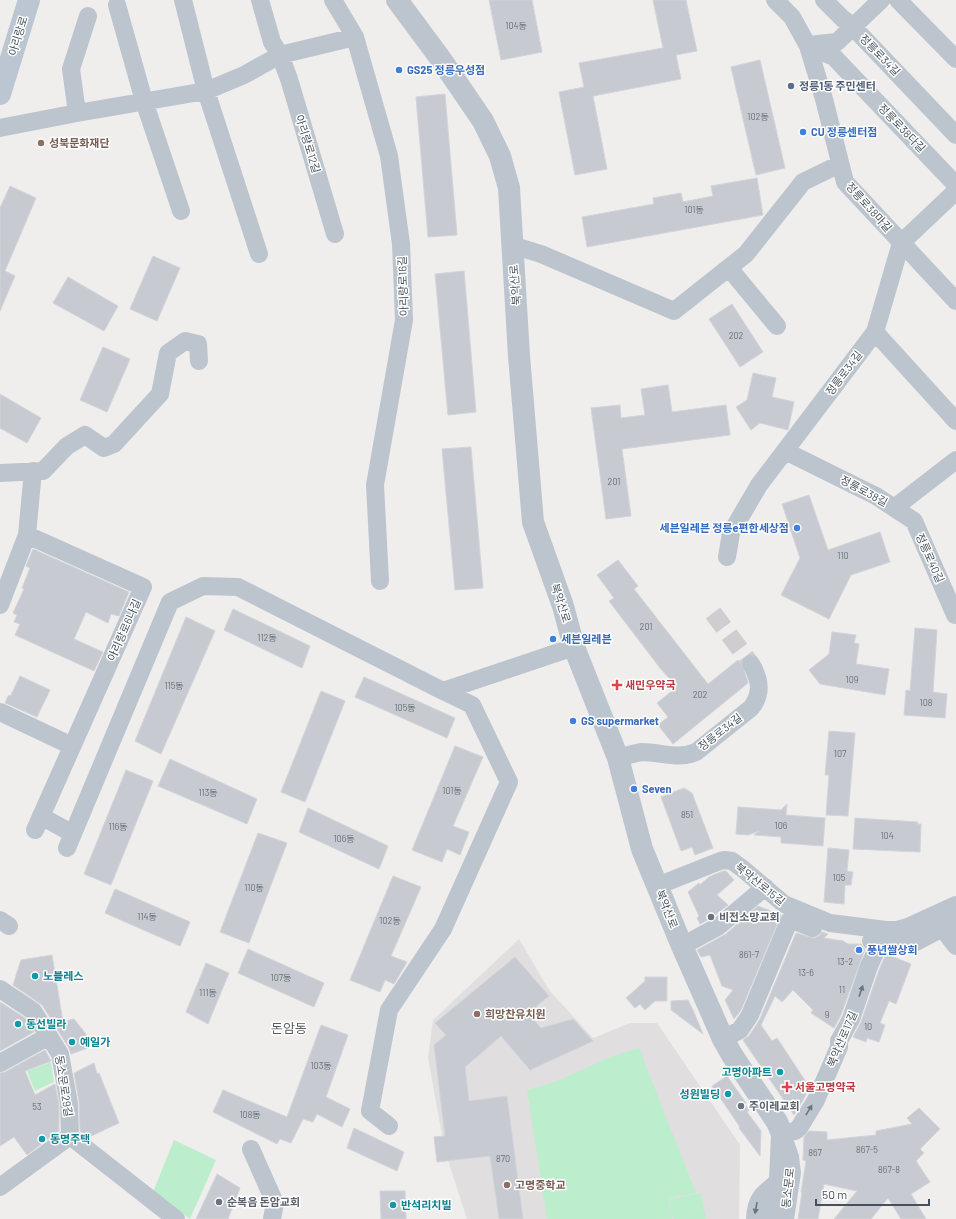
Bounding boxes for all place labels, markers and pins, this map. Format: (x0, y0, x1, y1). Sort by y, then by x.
place label: GS25 정릉우성점 (407, 63, 485, 76)
marker: GS25 정릉우성점 (394, 65, 404, 75)
place label: 정릉1동 주민센터 (799, 79, 876, 92)
marker: 정릉1동 주민센터 (786, 81, 796, 91)
place label: CU 정릉센터점 (811, 125, 877, 138)
marker: CU 정릉센터점 (798, 127, 808, 137)
place label: 성북문화재단 (49, 136, 110, 149)
marker: 성북문화재단 (36, 138, 46, 148)
place label: 세븐일레븐 정릉e편한세상점 (659, 521, 789, 534)
marker: 세븐일레븐 정릉e편한세상점 (792, 523, 802, 533)
place label: 세븐일레븐 (561, 632, 612, 645)
marker: 세븐일레븐 (548, 634, 558, 644)
place label: 새민우약국 (625, 678, 676, 691)
marker: 새민우약국 (612, 680, 622, 690)
place label: GS supermarket (581, 714, 659, 727)
marker: GS supermarket (568, 716, 578, 726)
place label: Seven (642, 782, 672, 795)
marker: Seven (629, 784, 639, 794)
place label: 비전소망교회 (719, 910, 780, 923)
marker: 비전소망교회 (706, 912, 716, 922)
place label: 풍년쌀상회 (867, 943, 918, 956)
marker: 풍년쌀상회 (854, 945, 864, 955)
place label: 노블레스 (43, 969, 83, 982)
marker: 노블레스 (30, 971, 40, 981)
place label: 희망찬유치원 (485, 1007, 546, 1020)
marker: 희망찬유치원 (472, 1009, 482, 1019)
place label: 동선빌라 (26, 1017, 66, 1030)
marker: 동선빌라 (13, 1019, 23, 1029)
place label: 예일가 (80, 1035, 110, 1048)
marker: 예일가 (67, 1037, 77, 1047)
place label: 고명아파트 (721, 1065, 772, 1078)
marker: 고명아파트 (775, 1067, 785, 1077)
place label: 서울고명약국 (795, 1080, 856, 1093)
marker: 서울고명약국 (782, 1082, 792, 1092)
place label: 성원빌딩 (680, 1087, 720, 1100)
marker: 성원빌딩 (723, 1089, 733, 1099)
place label: 주이레교회 (749, 1099, 800, 1112)
marker: 주이레교회 (736, 1101, 746, 1111)
place label: 동명주택 (50, 1132, 90, 1145)
marker: 동명주택 (37, 1134, 47, 1144)
place label: 고명중학교 (515, 1178, 566, 1191)
marker: 고명중학교 (502, 1180, 512, 1190)
place label: 순복음 돈암교회 (227, 1195, 300, 1208)
marker: 순복음 돈암교회 (214, 1197, 224, 1207)
place label: 반석리치빌 (401, 1198, 452, 1211)
marker: 반석리치빌 (388, 1200, 398, 1210)

